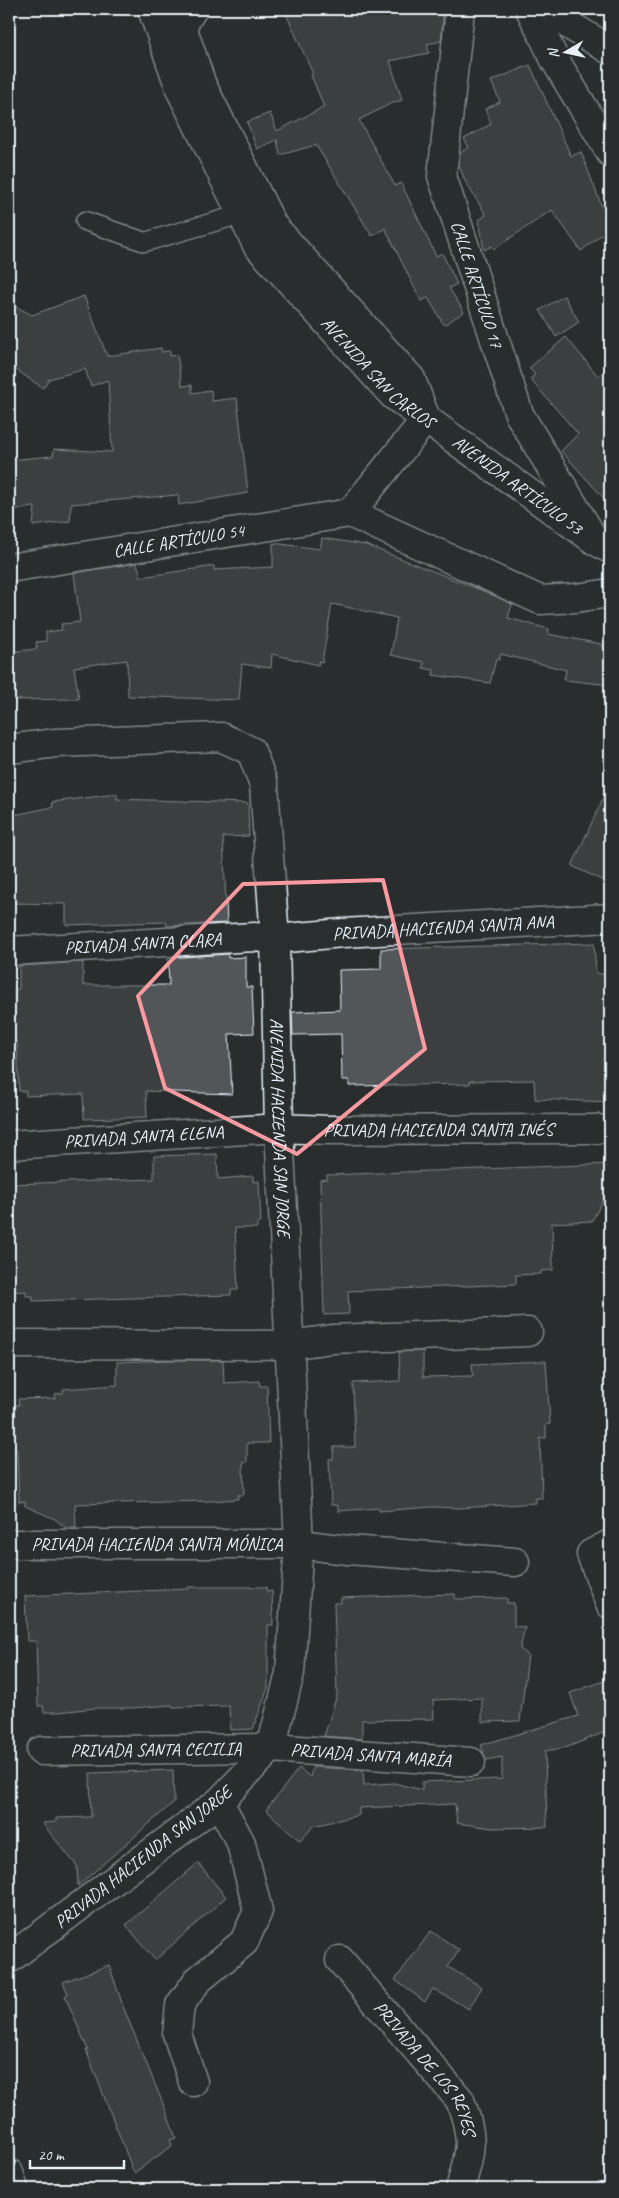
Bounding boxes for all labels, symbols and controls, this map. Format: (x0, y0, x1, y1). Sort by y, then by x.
north arrow (542, 28, 592, 78)
text: N (544, 46, 563, 60)
street label: CALLE ARTÍCULO 17 (446, 218, 508, 352)
street label: AVENIDA SAN CARLOS (317, 312, 442, 435)
street label: AVENIDA ARTÍCULO 53 (448, 431, 589, 540)
street label: CALLE ARTÍCULO 54 (112, 519, 248, 562)
street label: PRIVADA HACIENDA SANTA ANA (331, 910, 555, 945)
street label: PRIVADA SANTA CLARA (64, 928, 223, 959)
street label: AVENIDA HACIENDA SAN JORGE (266, 1018, 295, 1240)
street label: PRIVADA HACIENDA SANTA INÉS (323, 1118, 557, 1141)
street label: PRIVADA SANTA ELENA (63, 1120, 225, 1153)
street label: PRIVADA HACIENDA SANTA MÓNICA (32, 1533, 283, 1555)
street label: PRIVADA SANTA CECILIA (70, 1737, 243, 1762)
street label: PRIVADA SANTA MARÍA (290, 1738, 452, 1772)
street label: PRIVADA HACIENDA SAN JORGE (50, 1780, 238, 1933)
street label: PRIVADA DE LOS REYES (369, 1997, 481, 2140)
scale bar (30, 2138, 124, 2170)
text: 20 m (38, 2146, 65, 2165)

